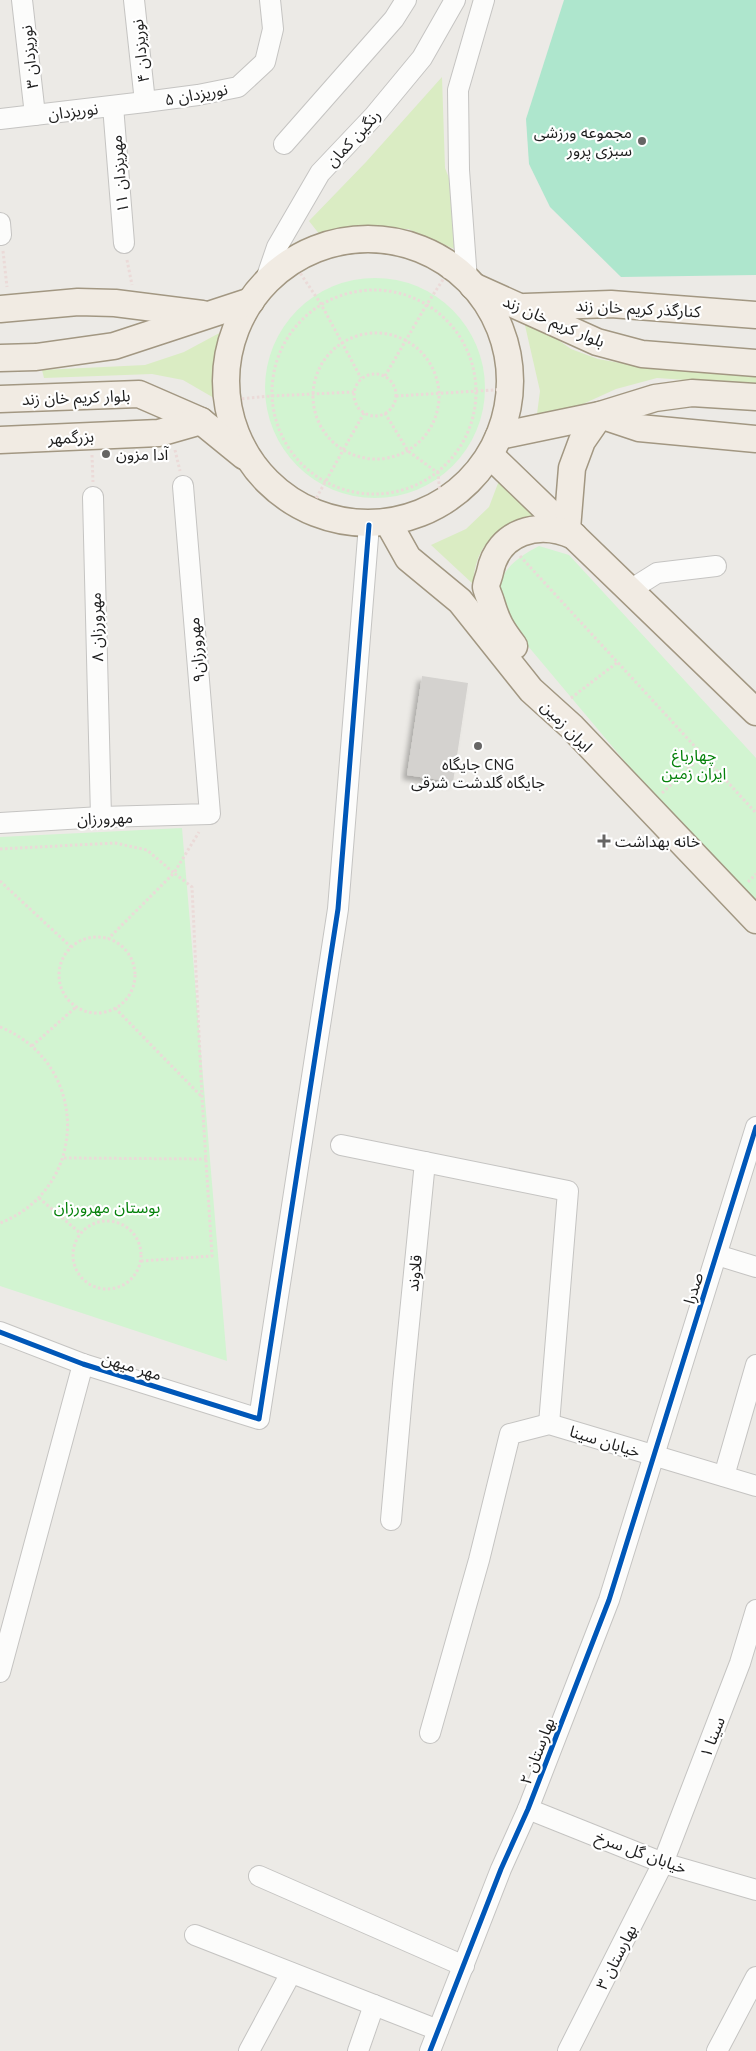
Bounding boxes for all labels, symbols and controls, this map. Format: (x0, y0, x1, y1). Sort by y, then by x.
street label: نوریزدان ۴ (127, 18, 153, 84)
street label: نوریزدان ۳ (16, 24, 42, 90)
street label: نوریزدان ۵ (163, 79, 229, 109)
street label: نوریزدان (47, 98, 99, 124)
street label: رنگین کمان (321, 105, 385, 171)
place label: مجموعه ورزشی سبزی پرور (534, 122, 632, 161)
street label: مهریزدان ۱۱ (106, 134, 132, 214)
marker: مجموعه ورزشی سبزی پرور (636, 135, 648, 147)
street label: بلوار کریم خان زند (499, 291, 608, 354)
street label: کنارگذر کریم خان زند (575, 295, 701, 324)
street label: بلوار کریم خان زند (21, 385, 131, 412)
street label: بزرگمهر (46, 426, 95, 448)
place label: آدا مزون (116, 444, 170, 464)
marker: آدا مزون (100, 448, 112, 460)
street label: مهرورزان ۸ (85, 592, 107, 662)
street label: مهرورزان۹ (183, 617, 209, 683)
street label: ایران زمین (537, 696, 597, 756)
marker: جایگاه CNG جایگاه گلدشت شرقی (472, 740, 484, 752)
park label: چهارباغ ایران زمین (662, 745, 726, 783)
place label: جایگاه CNG جایگاه گلدشت شرقی (411, 754, 545, 792)
street label: مهرورزان (77, 807, 133, 829)
place label: خانه بهداشت (615, 831, 700, 851)
marker: خانه بهداشت (597, 834, 611, 848)
park label: بوستان مهرورزان (54, 1197, 160, 1217)
street label: قلاوند (402, 1254, 426, 1292)
street label: صدرا (679, 1270, 707, 1306)
street label: مهر میهن (100, 1347, 164, 1385)
street label: خیابان سینا (567, 1421, 643, 1461)
street label: سینا ۱ (695, 1714, 729, 1760)
street label: بهارستان ۲ (515, 1715, 559, 1787)
street label: خیابان گل سرخ (591, 1826, 689, 1881)
street label: بهارستان ۳ (591, 1921, 641, 1993)

